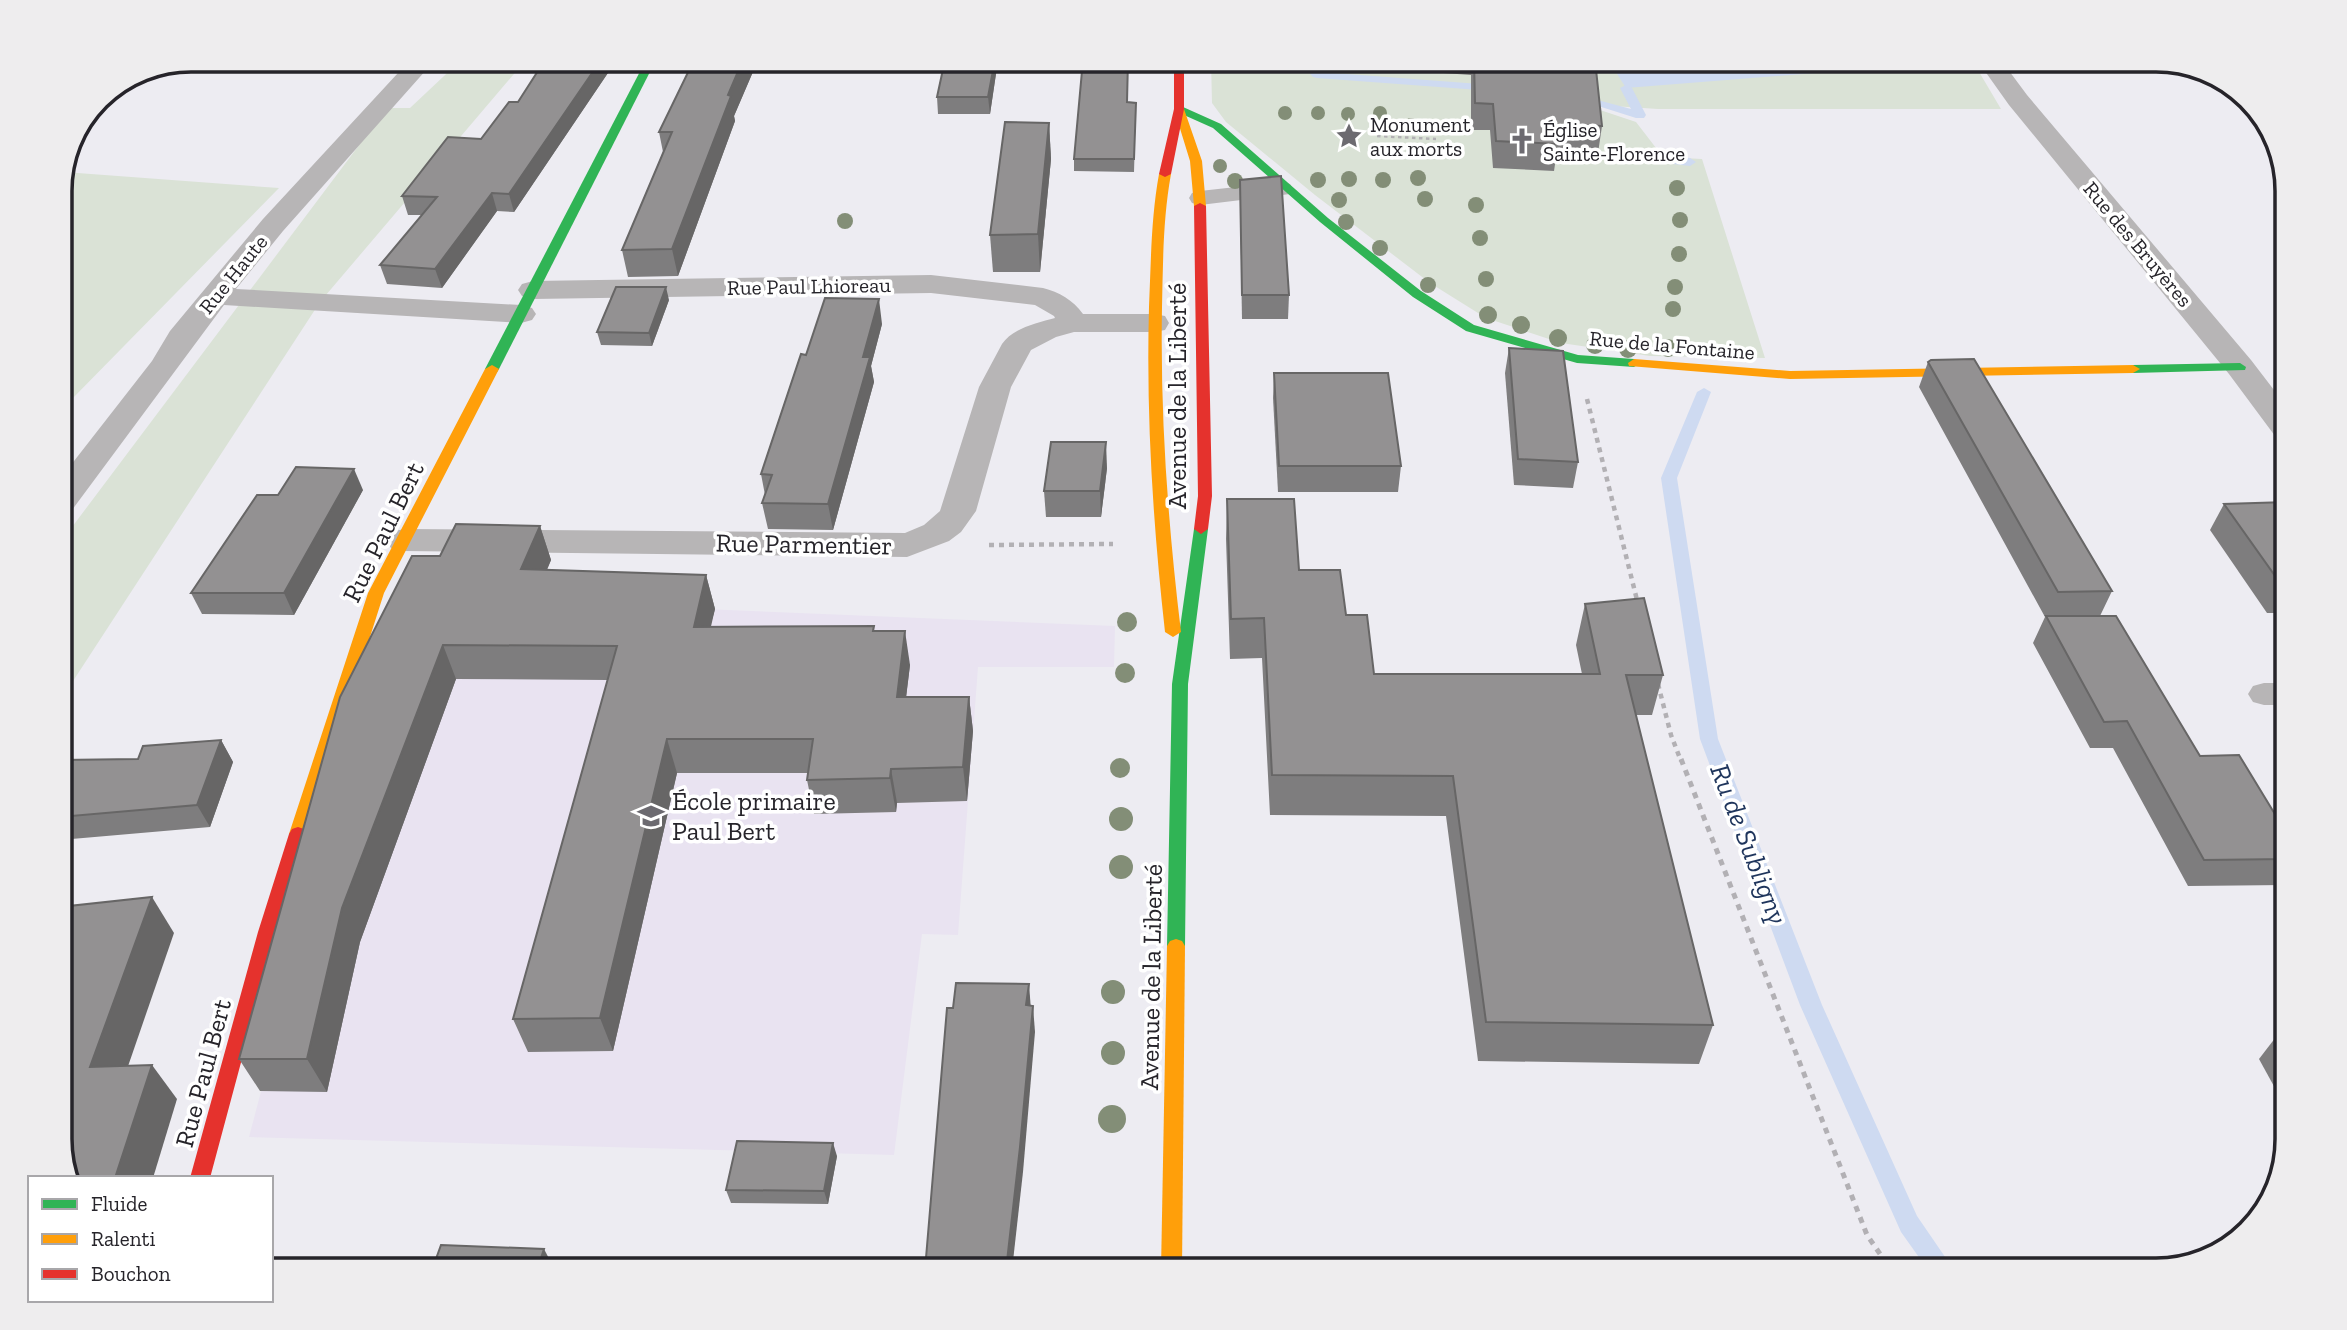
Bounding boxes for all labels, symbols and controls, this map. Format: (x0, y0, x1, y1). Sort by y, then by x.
place label: Monument aux morts (1370, 112, 1471, 161)
place label: Église Sainte-Florence (1543, 117, 1685, 166)
place icon: Monument aux morts (1334, 121, 1364, 151)
church icon: Église Sainte-Florence (1507, 126, 1537, 156)
street label: Rue des Bruyères (2078, 176, 2198, 312)
street label: Rue Haute (194, 229, 273, 319)
street label: Rue Paul Lhioreau (727, 272, 891, 300)
street label: Avenue de la Liberté (1161, 283, 1193, 509)
street label: Rue de la Fontaine (1588, 325, 1756, 365)
street label: Rue Paul Bert (335, 456, 431, 607)
street label: Rue Parmentier (715, 526, 893, 562)
water label: Ru de Subligny (1703, 759, 1795, 929)
place label: École primaire Paul Bert (672, 785, 836, 847)
school or university icon: École primaire Paul Bert (636, 801, 666, 831)
street label: Avenue de la Liberté (1133, 864, 1169, 1090)
street label: Rue Paul Bert (168, 995, 238, 1151)
legend (28, 1176, 273, 1302)
text: Fluide (91, 1191, 147, 1216)
text: Ralenti (91, 1226, 155, 1251)
text: Bouchon (91, 1261, 171, 1286)

